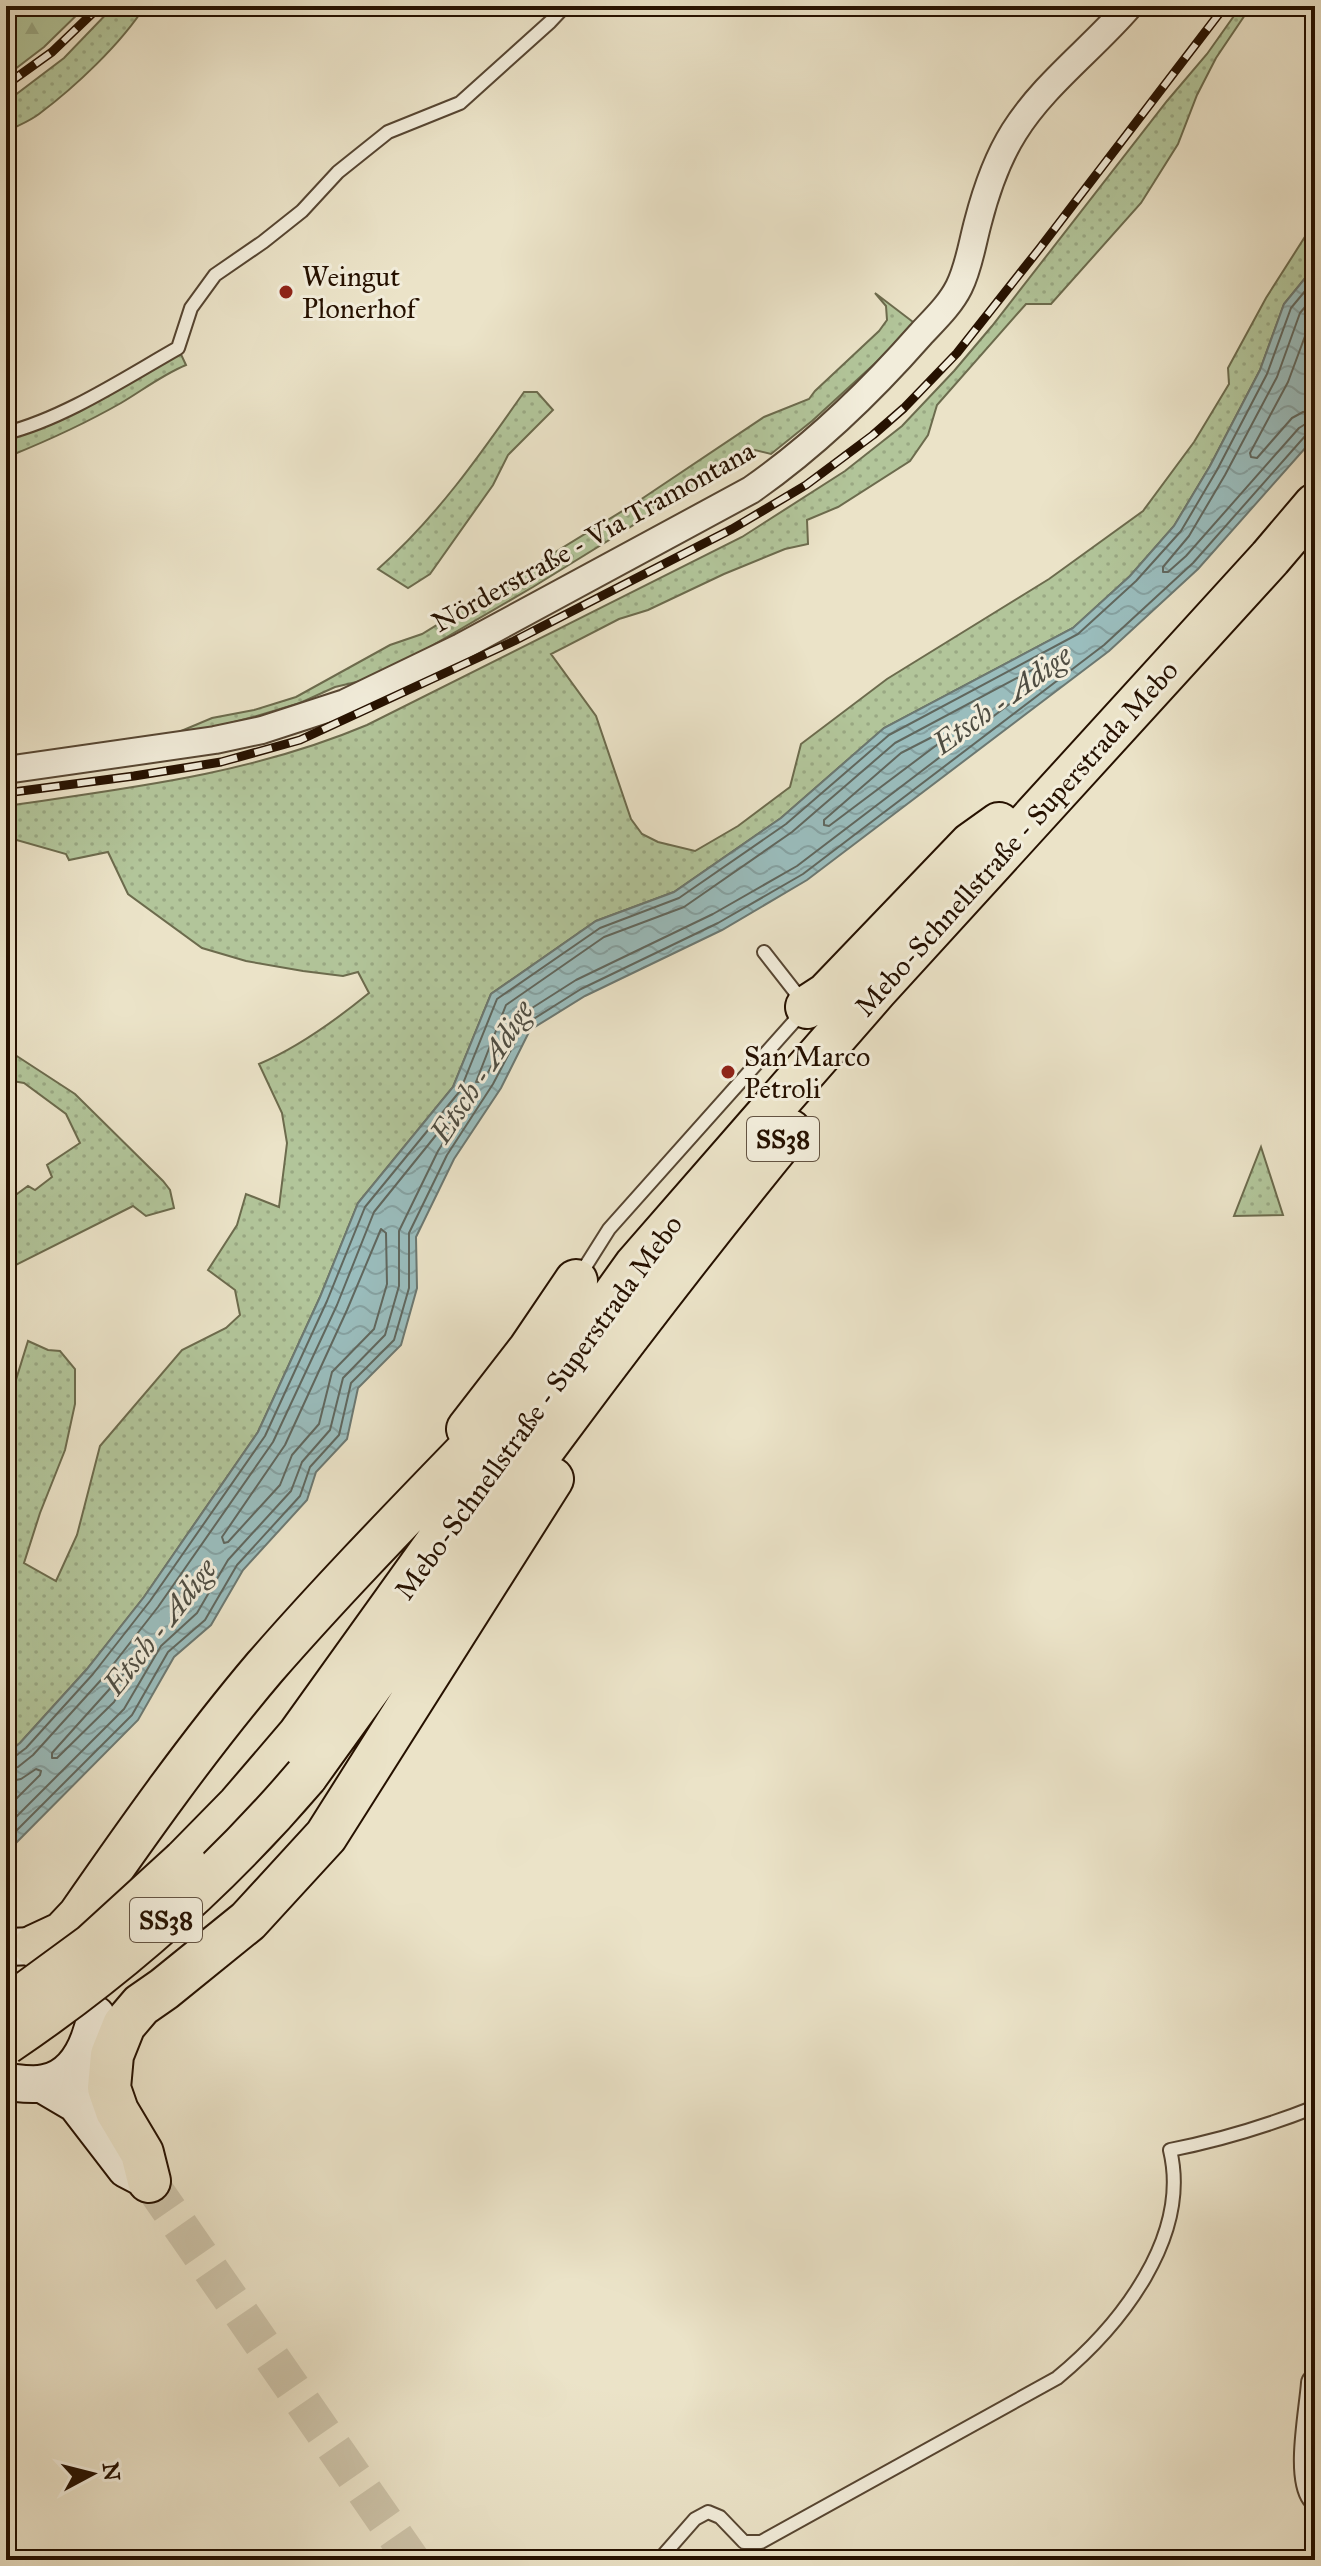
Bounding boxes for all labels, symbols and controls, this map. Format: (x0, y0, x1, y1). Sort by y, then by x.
place label: Weingut Plonerhof (302, 259, 421, 326)
marker: Weingut Plonerhof (277, 283, 295, 301)
street label: Nörderstraße - Via Tramontana (426, 433, 761, 640)
water label: Etsch - Adige (925, 637, 1079, 763)
street label: Mebo-Schnellstraße - Superstrada Mebo (847, 653, 1186, 1024)
water label: Etsch - Adige (422, 993, 542, 1151)
place label: San Marco Petroli (744, 1039, 870, 1106)
marker: San Marco Petroli (719, 1063, 737, 1081)
road number: SS38 (747, 1117, 819, 1161)
street label: Mebo-Schnellstraße - Superstrada Mebo (387, 1208, 690, 1606)
water label: Etsch - Adige (95, 1551, 225, 1703)
road number: SS38 (130, 1898, 202, 1942)
north arrow (52, 2434, 132, 2514)
text: N (97, 2461, 126, 2483)

